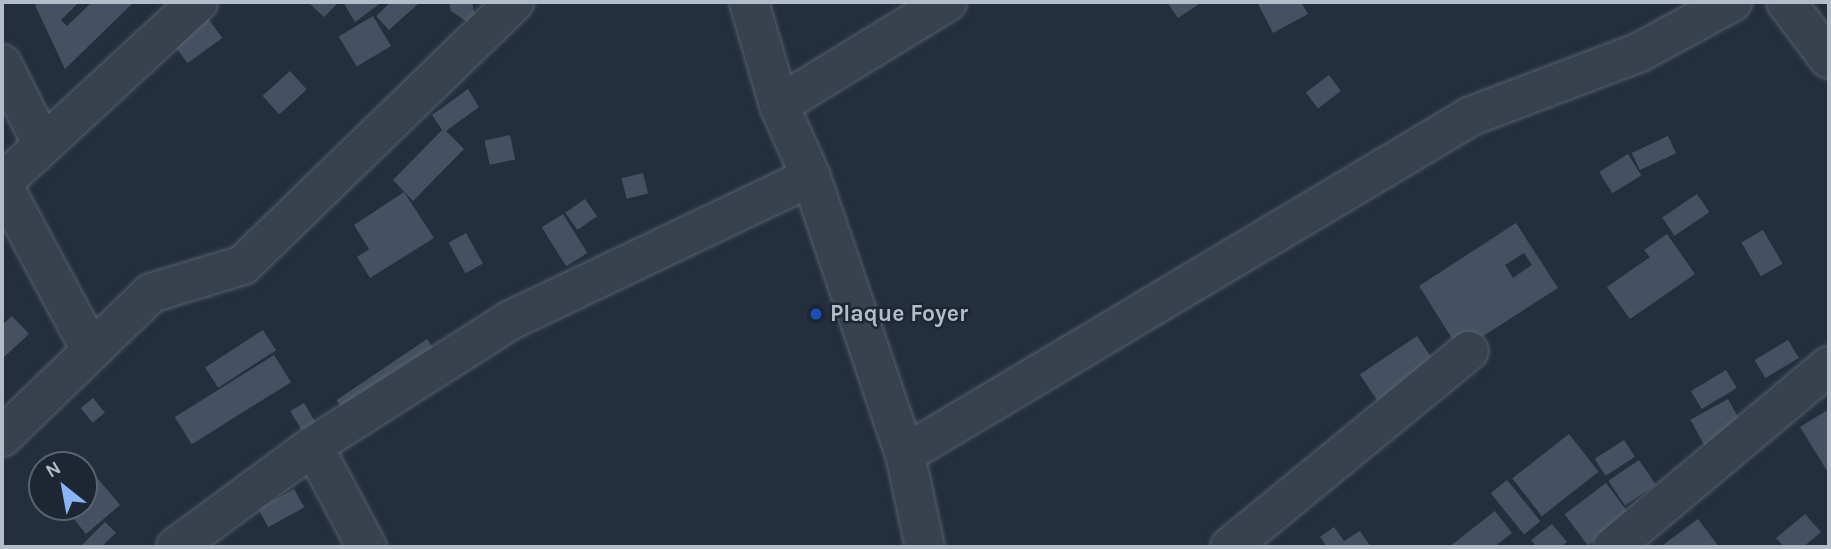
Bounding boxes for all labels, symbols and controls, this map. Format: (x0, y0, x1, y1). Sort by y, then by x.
place label: Plaque Foyer (830, 300, 968, 328)
marker: Plaque Foyer (808, 306, 824, 322)
north arrow (28, 451, 98, 521)
text: N (42, 457, 65, 483)

